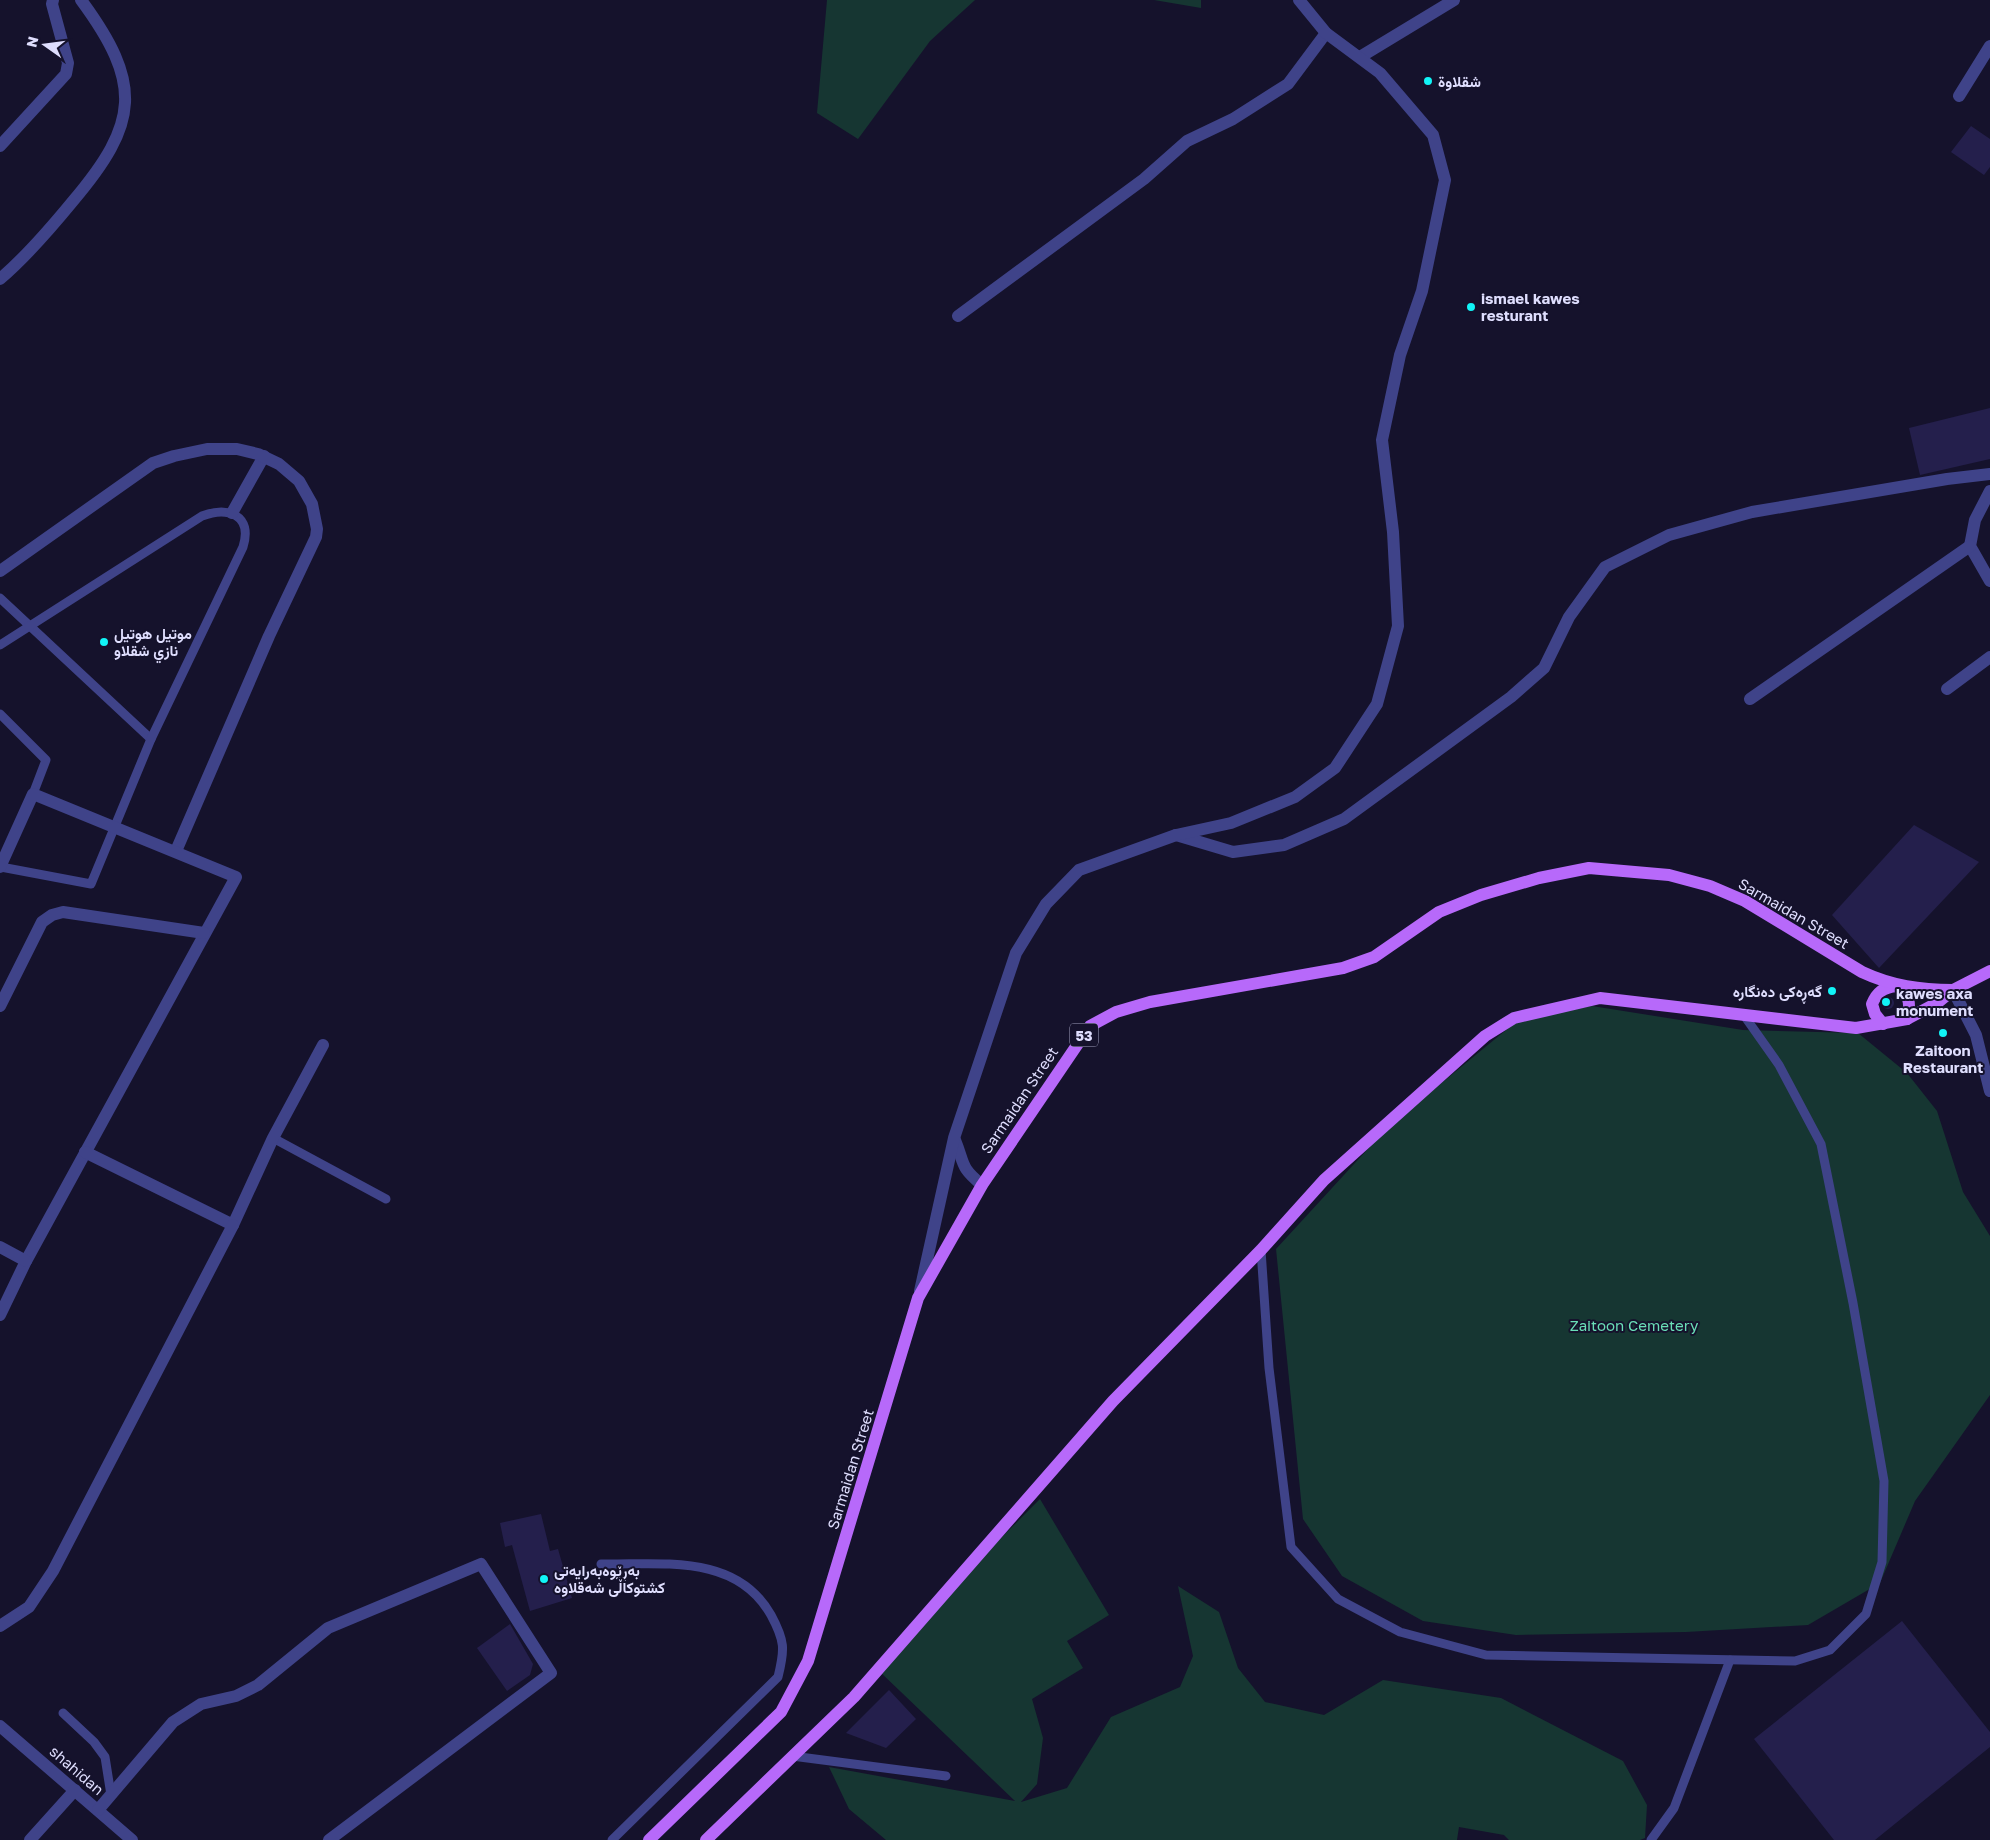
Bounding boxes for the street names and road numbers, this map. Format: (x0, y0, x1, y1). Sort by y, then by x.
street label: Sarmaidan Street (1735, 874, 1853, 952)
road number: 53 (1070, 1024, 1098, 1046)
street label: Sarmaidan Street (977, 1043, 1061, 1157)
street label: Sarmaidan Street (823, 1407, 877, 1531)
street label: shahidan (46, 1742, 108, 1798)

